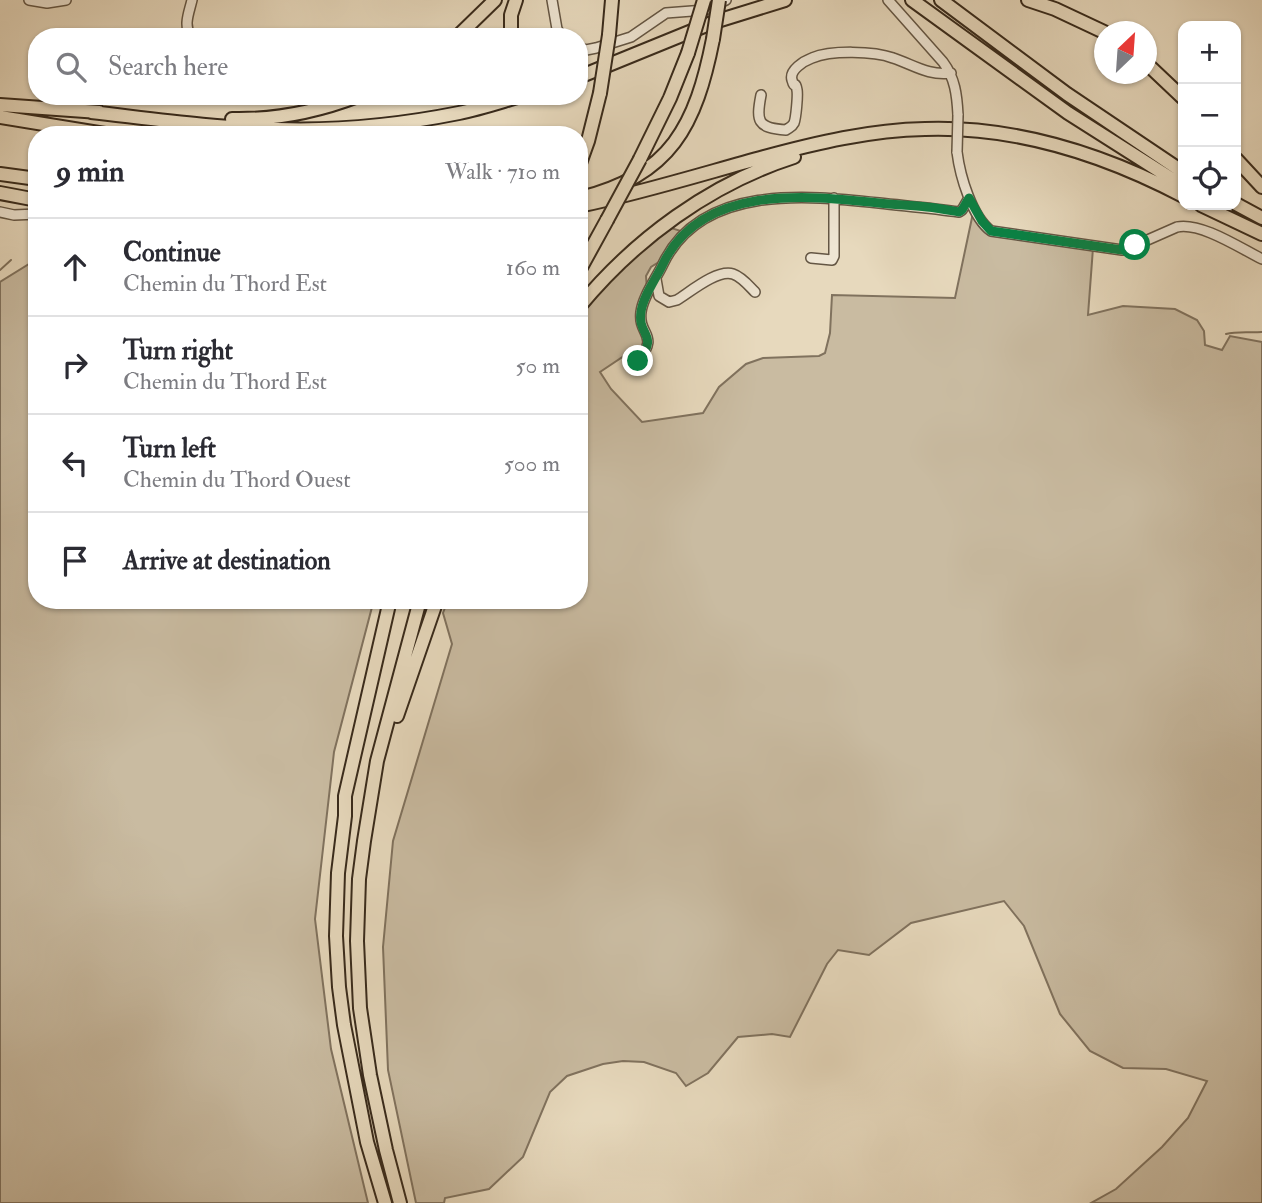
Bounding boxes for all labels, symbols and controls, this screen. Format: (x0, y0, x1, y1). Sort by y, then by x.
north arrow (1094, 21, 1157, 84)
map controls (1178, 21, 1241, 210)
button: + (1178, 21, 1241, 84)
search box (28, 28, 588, 105)
icon: search (52, 48, 90, 86)
text: Search here (108, 51, 228, 83)
button: − (1178, 84, 1241, 147)
button: locate (1178, 147, 1241, 210)
text: 9 min (56, 153, 124, 190)
text: Walk · 710 m (445, 157, 560, 186)
route start (1119, 229, 1150, 260)
text: Continue (123, 237, 221, 269)
icon: ahead (56, 248, 94, 286)
text: 160 m (506, 253, 560, 282)
text: Chemin du Thord Est (123, 269, 327, 298)
text: Turn right (123, 335, 233, 367)
route end (622, 345, 653, 376)
icon: right (56, 346, 94, 384)
text: 50 m (516, 351, 560, 380)
text: Chemin du Thord Est (123, 367, 327, 396)
text: Turn left (123, 433, 216, 465)
icon: left (56, 444, 94, 482)
text: 500 m (504, 449, 560, 478)
text: Chemin du Thord Ouest (123, 465, 351, 494)
icon: arrive (56, 542, 94, 580)
text: Arrive at destination (123, 545, 331, 577)

